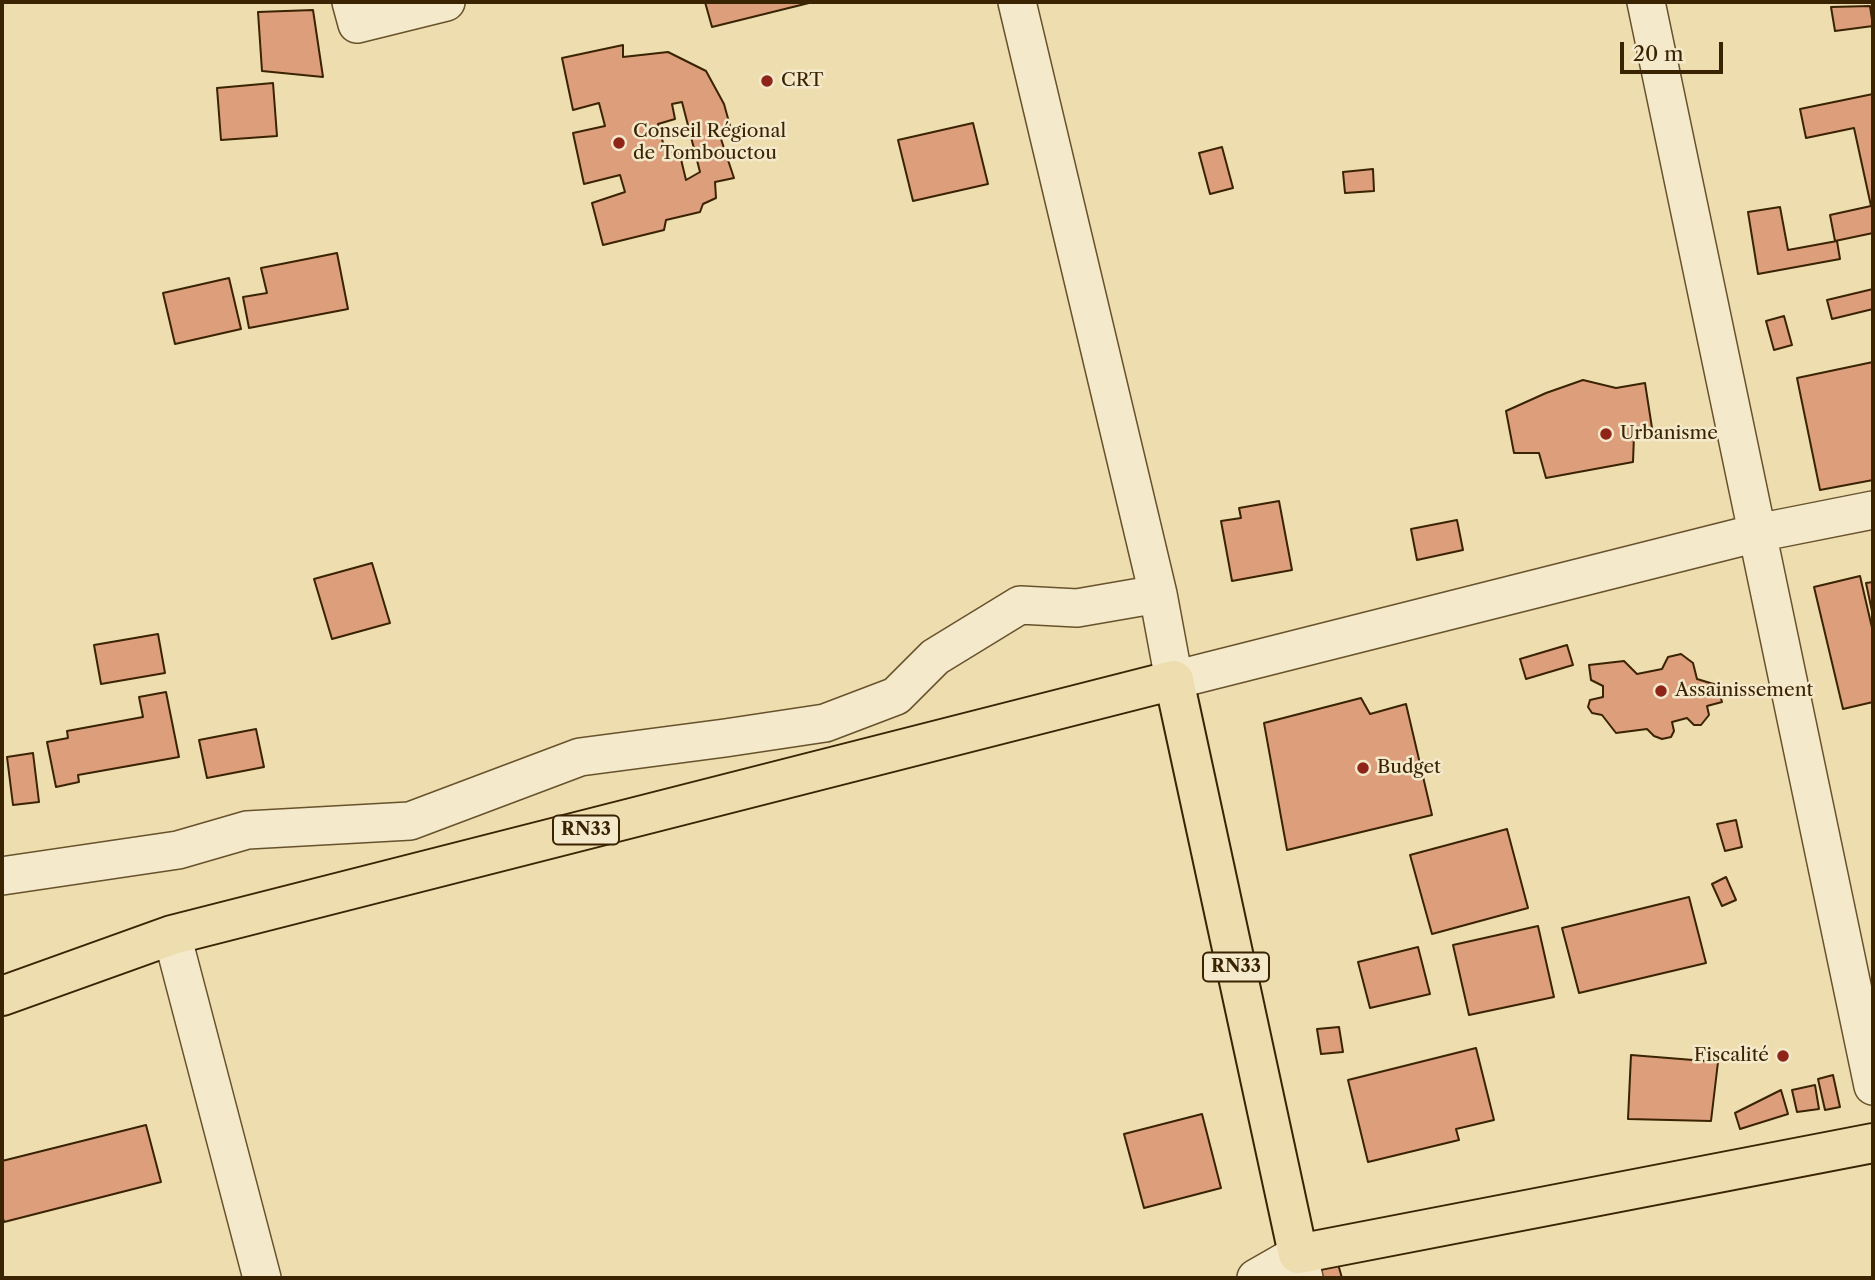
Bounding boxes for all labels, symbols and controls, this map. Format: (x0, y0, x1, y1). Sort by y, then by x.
scale bar (1623, 28, 1726, 72)
text: 20 m (1633, 41, 1684, 66)
place label: CRT (781, 70, 823, 92)
marker: CRT (759, 73, 775, 89)
place label: Conseil Régional de Tombouctou (633, 121, 786, 165)
marker: Conseil Régional de Tombouctou (611, 135, 627, 151)
place label: Urbanisme (1620, 423, 1718, 445)
marker: Urbanisme (1598, 426, 1614, 442)
place label: Assainissement (1675, 680, 1813, 702)
marker: Assainissement (1653, 683, 1669, 699)
place label: Budget (1377, 757, 1441, 779)
marker: Budget (1355, 760, 1371, 776)
road number: RN33 (553, 816, 619, 844)
road number: RN33 (1203, 952, 1269, 982)
place label: Fiscalité (1694, 1045, 1769, 1067)
marker: Fiscalité (1775, 1048, 1791, 1064)

